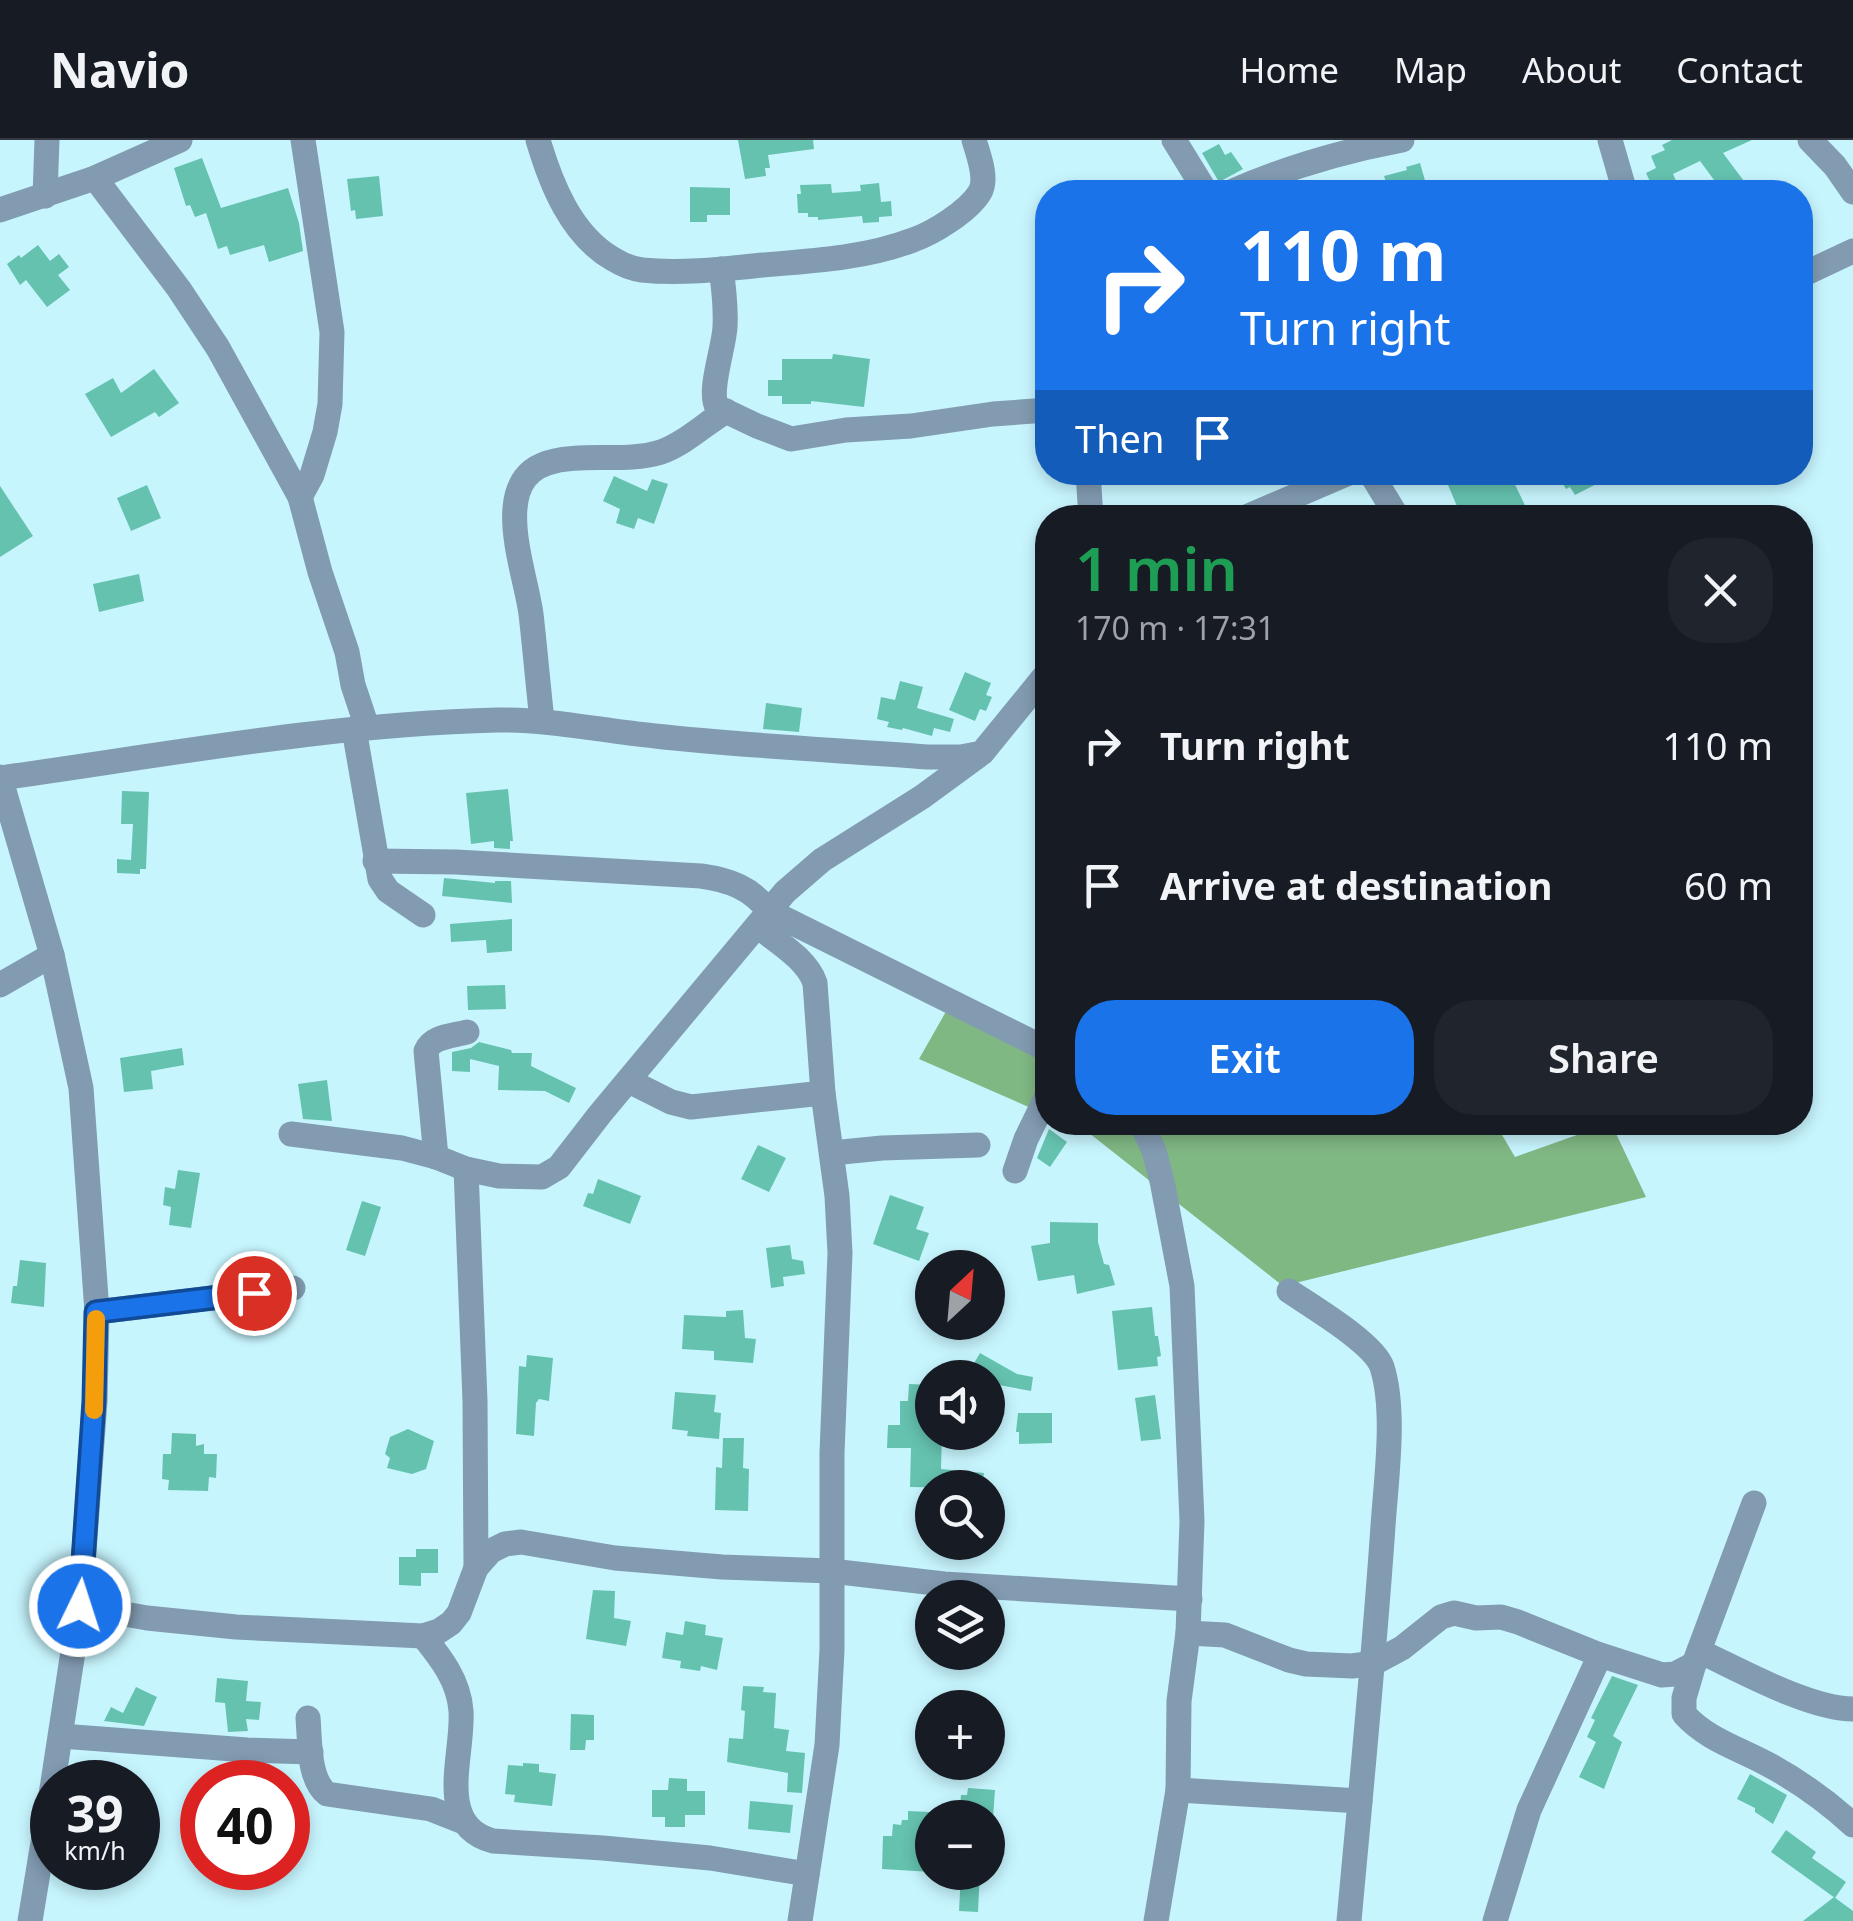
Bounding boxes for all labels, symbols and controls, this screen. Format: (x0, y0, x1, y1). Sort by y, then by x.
text: Navio (50, 37, 190, 102)
text: Home (1240, 46, 1339, 93)
text: Map (1394, 46, 1467, 93)
text: About (1522, 46, 1621, 93)
text: Contact (1676, 46, 1803, 93)
text: 110 m (1240, 206, 1447, 302)
icon: right (1075, 220, 1205, 350)
text: Turn right (1240, 297, 1451, 358)
icon: arrive (1185, 410, 1240, 465)
text: Then (1075, 412, 1165, 464)
text: 1 min (1075, 527, 1238, 609)
button: close (1668, 538, 1773, 643)
text: 170 m · 17:31 (1075, 606, 1275, 649)
icon: right (1075, 718, 1130, 773)
text: Turn right (1160, 719, 1350, 771)
text: 110 m (1662, 719, 1773, 771)
icon: arrive (1075, 858, 1130, 913)
text: Arrive at destination (1160, 859, 1552, 911)
text: 60 m (1684, 859, 1773, 911)
button: Exit (1075, 1000, 1414, 1115)
button: Share (1434, 1000, 1773, 1115)
north arrow (915, 1250, 1005, 1340)
map controls (915, 1250, 1005, 1890)
pin (212, 1251, 297, 1336)
icon: arrive (227, 1266, 282, 1321)
button: sound (915, 1360, 1005, 1450)
button: search (915, 1470, 1005, 1560)
position arrow (28, 1554, 132, 1658)
button: layers (915, 1580, 1005, 1670)
button: + (915, 1690, 1005, 1780)
speed limit sign: 40 (180, 1760, 310, 1890)
text: 39 (66, 1779, 124, 1847)
button: − (915, 1800, 1005, 1890)
text: km/h (64, 1833, 126, 1867)

